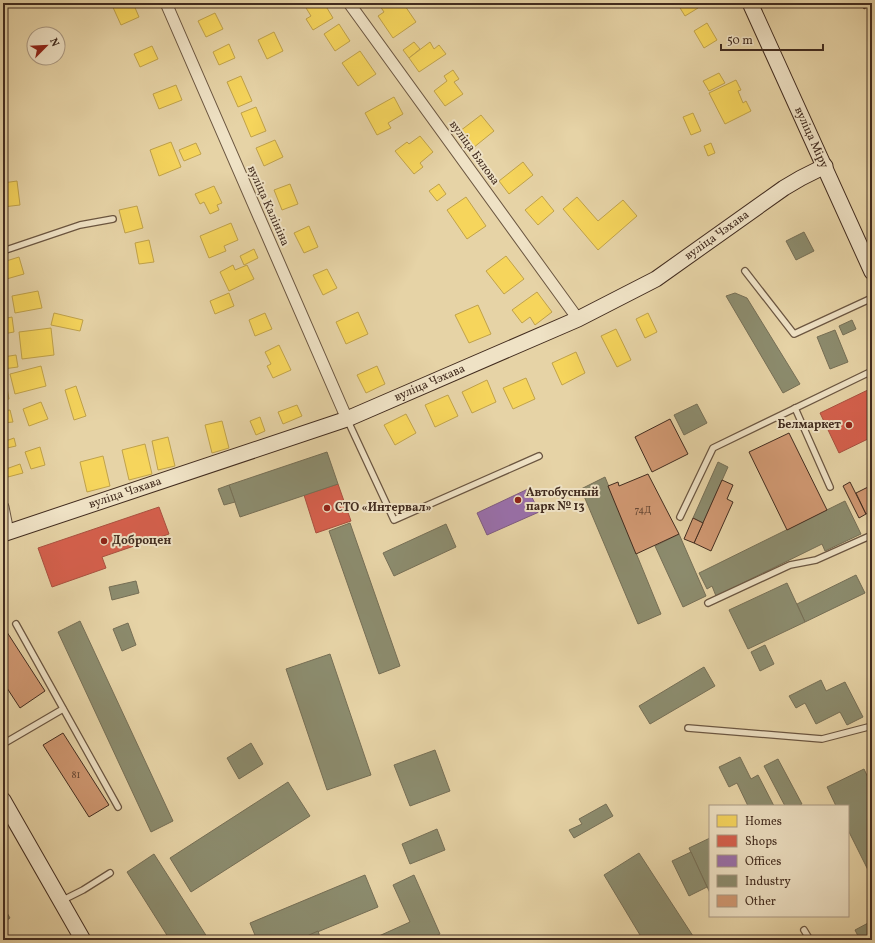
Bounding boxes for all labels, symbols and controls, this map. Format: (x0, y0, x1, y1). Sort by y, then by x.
north arrow (26, 26, 66, 66)
scale bar (721, 26, 823, 52)
text: 50 m (727, 33, 753, 49)
text: N (45, 36, 62, 49)
street label: вуліца Міру (790, 104, 832, 172)
street label: вуліца Бялова (445, 117, 503, 189)
street label: вуліца Калініна (243, 163, 293, 249)
street label: вуліца Чэхава (682, 207, 753, 264)
street label: вуліца Чэхава (392, 361, 468, 406)
place label: Белмаркет (777, 417, 841, 433)
marker: Белмаркет (844, 420, 854, 430)
street label: вуліца Чэхава (87, 474, 164, 513)
place label: Автобусный парк № 13 (526, 485, 599, 515)
marker: Автобусный парк № 13 (513, 495, 523, 505)
place label: СТО «Интервал» (335, 500, 432, 516)
marker: СТО «Интервал» (322, 503, 332, 513)
house number: 74Д (634, 503, 652, 517)
place label: Доброцен (112, 533, 171, 549)
marker: Доброцен (99, 536, 109, 546)
house number: 81 (72, 768, 81, 782)
legend (709, 805, 849, 917)
text: Homes (745, 814, 782, 830)
text: Shops (745, 834, 777, 850)
text: Offices (745, 854, 781, 870)
text: Industry (745, 874, 791, 890)
text: Other (745, 894, 776, 910)

